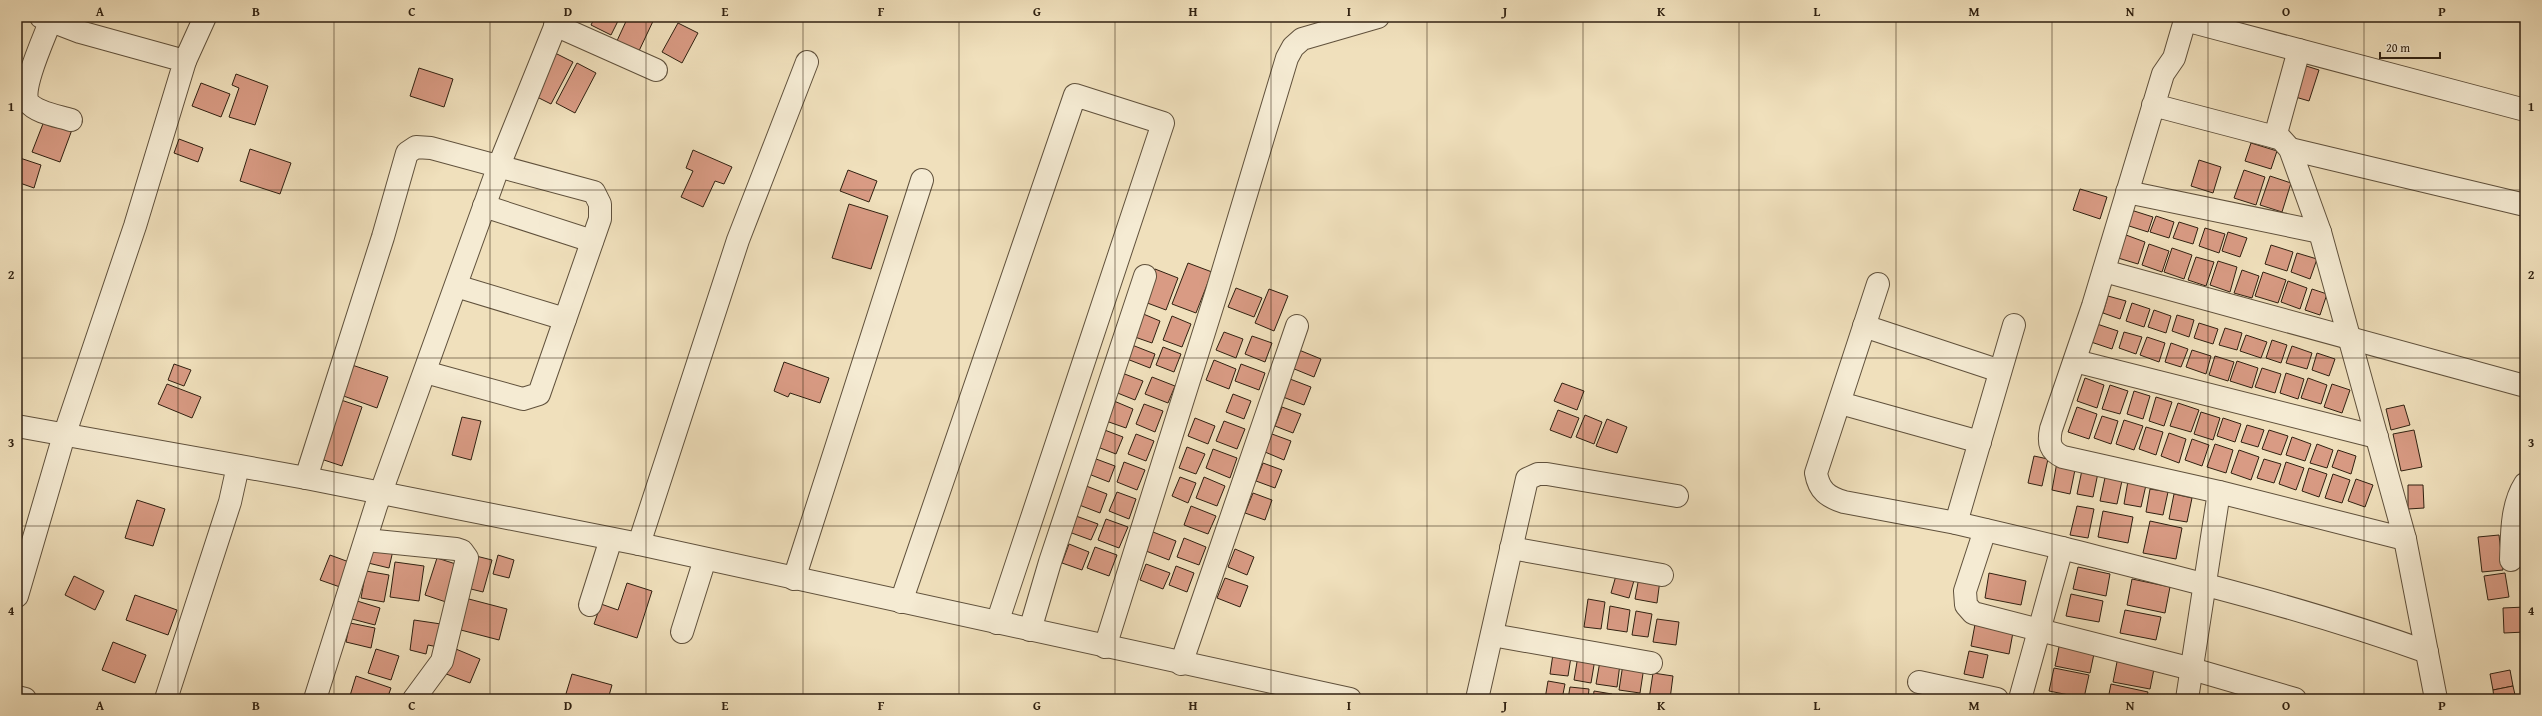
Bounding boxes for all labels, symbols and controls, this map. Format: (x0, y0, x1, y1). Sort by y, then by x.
text: A (96, 2, 105, 21)
text: B (252, 2, 260, 21)
text: C (408, 2, 416, 21)
text: D (564, 2, 572, 21)
text: E (722, 2, 729, 21)
text: F (878, 2, 885, 21)
text: G (1033, 2, 1041, 21)
text: H (1188, 2, 1198, 21)
text: I (1347, 2, 1351, 21)
text: J (1501, 2, 1508, 21)
text: K (1657, 2, 1666, 21)
text: L (1814, 2, 1821, 21)
text: M (1968, 2, 1980, 21)
text: N (2126, 2, 2135, 21)
text: O (2282, 2, 2290, 21)
text: P (2438, 2, 2446, 21)
scale bar (2380, 34, 2440, 60)
text: 20 m (2386, 39, 2410, 56)
text: 1 (8, 97, 14, 116)
text: 1 (2528, 97, 2534, 116)
text: 2 (8, 265, 15, 284)
text: 2 (2528, 265, 2535, 284)
text: 3 (8, 433, 14, 452)
text: 3 (2528, 433, 2534, 452)
text: 4 (8, 601, 15, 620)
text: 4 (2528, 601, 2535, 620)
text: A (96, 696, 105, 715)
text: B (252, 696, 260, 715)
text: C (408, 696, 416, 715)
text: D (564, 696, 572, 715)
text: E (722, 696, 729, 715)
text: F (878, 696, 885, 715)
text: G (1033, 696, 1041, 715)
text: H (1188, 696, 1198, 715)
text: I (1347, 696, 1351, 715)
text: J (1501, 696, 1508, 715)
text: K (1657, 696, 1666, 715)
text: L (1814, 696, 1821, 715)
text: M (1968, 696, 1980, 715)
text: N (2126, 696, 2135, 715)
text: O (2282, 696, 2290, 715)
text: P (2438, 696, 2446, 715)

